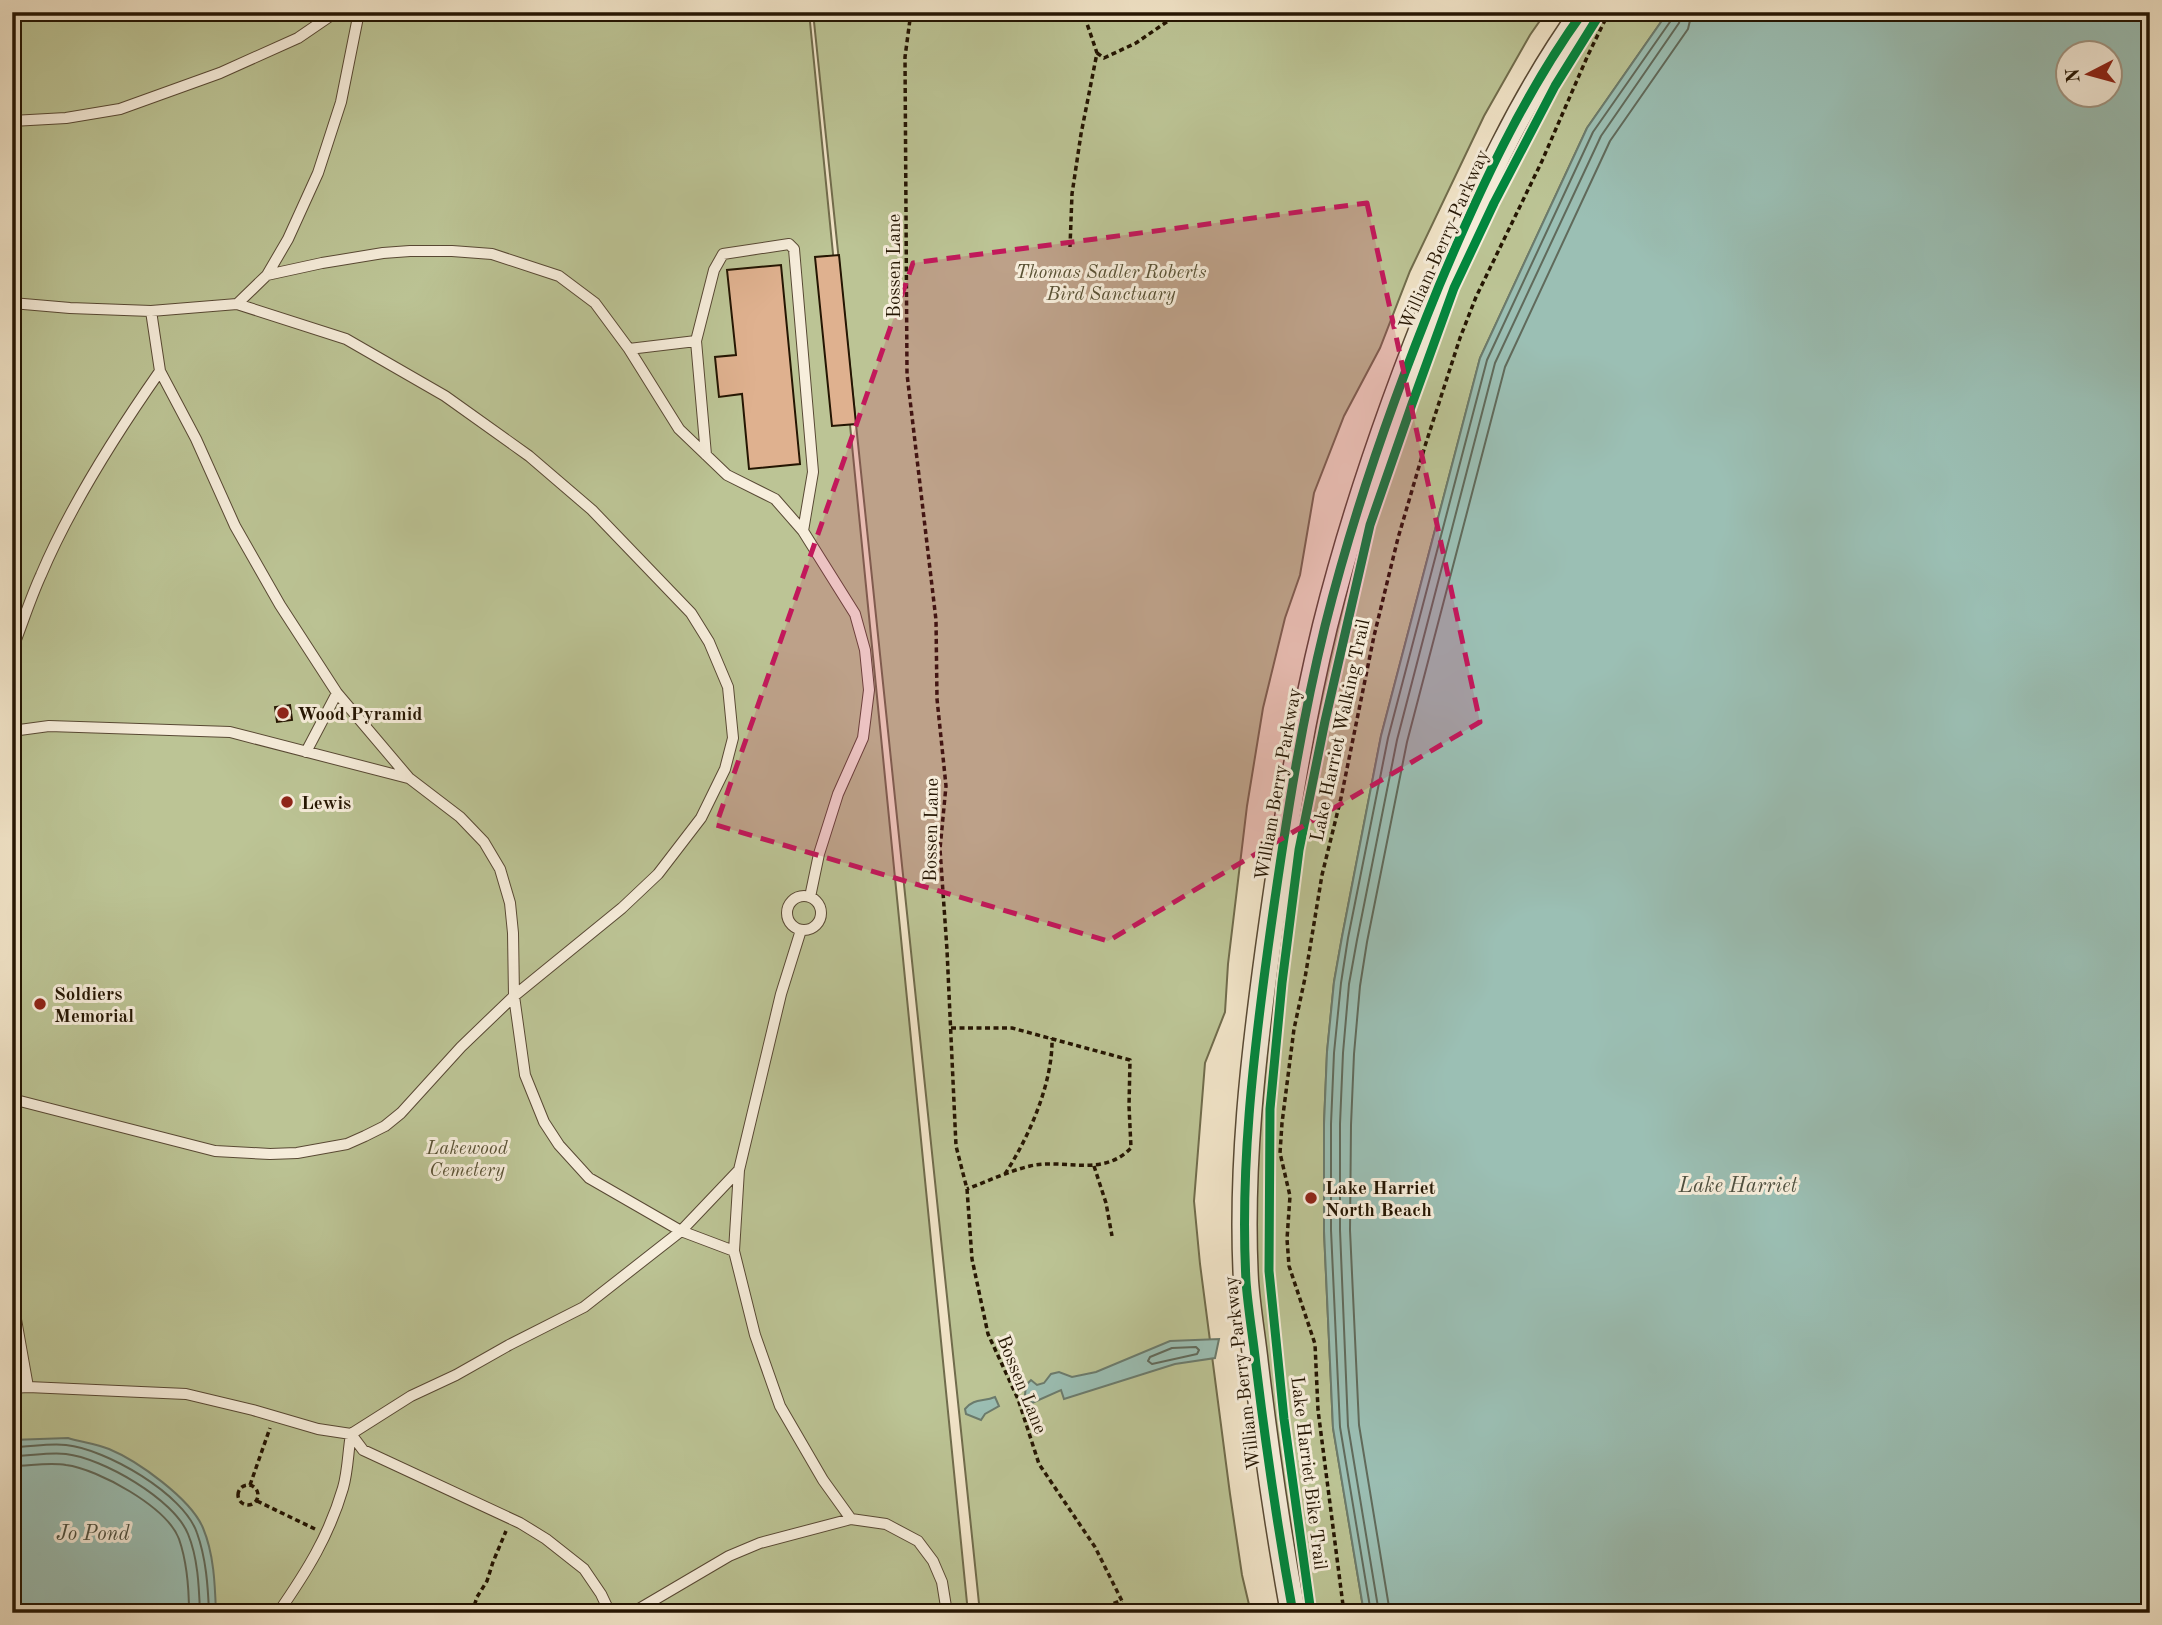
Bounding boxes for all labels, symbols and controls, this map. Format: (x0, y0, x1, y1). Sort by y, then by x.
north arrow (2054, 38, 2124, 108)
text: N (2064, 67, 2085, 84)
street label: William Berry Parkway (1397, 147, 1494, 333)
street label: Bossen Lane (886, 214, 905, 318)
park label: Thomas Sadler Roberts Bird Sanctuary (1016, 264, 1206, 305)
street label: Lake Harriet Walking Trail (1309, 618, 1374, 844)
street label: William Berry Parkway (1253, 687, 1306, 882)
marker: Wood Pyramid (275, 705, 291, 721)
place label: Wood Pyramid (297, 706, 423, 725)
street label: Bossen Lane (922, 778, 943, 882)
marker: Lewis (279, 794, 295, 810)
place label: Lewis (301, 795, 351, 814)
place label: Soldiers Memorial (54, 986, 134, 1027)
marker: Soldiers Memorial (32, 996, 48, 1012)
park label: Lakewood Cemetery (425, 1140, 509, 1181)
water label: Lake Harriet (1678, 1176, 1798, 1197)
place label: Lake Harriet North Beach (1325, 1180, 1436, 1221)
marker: Lake Harriet North Beach (1303, 1190, 1319, 1206)
street label: William Berry Parkway (1222, 1275, 1265, 1471)
street label: Bossen Lane (992, 1333, 1049, 1437)
street label: Lake Harriet Bike Trail (1286, 1375, 1329, 1571)
water label: Jo Pond (56, 1524, 131, 1545)

